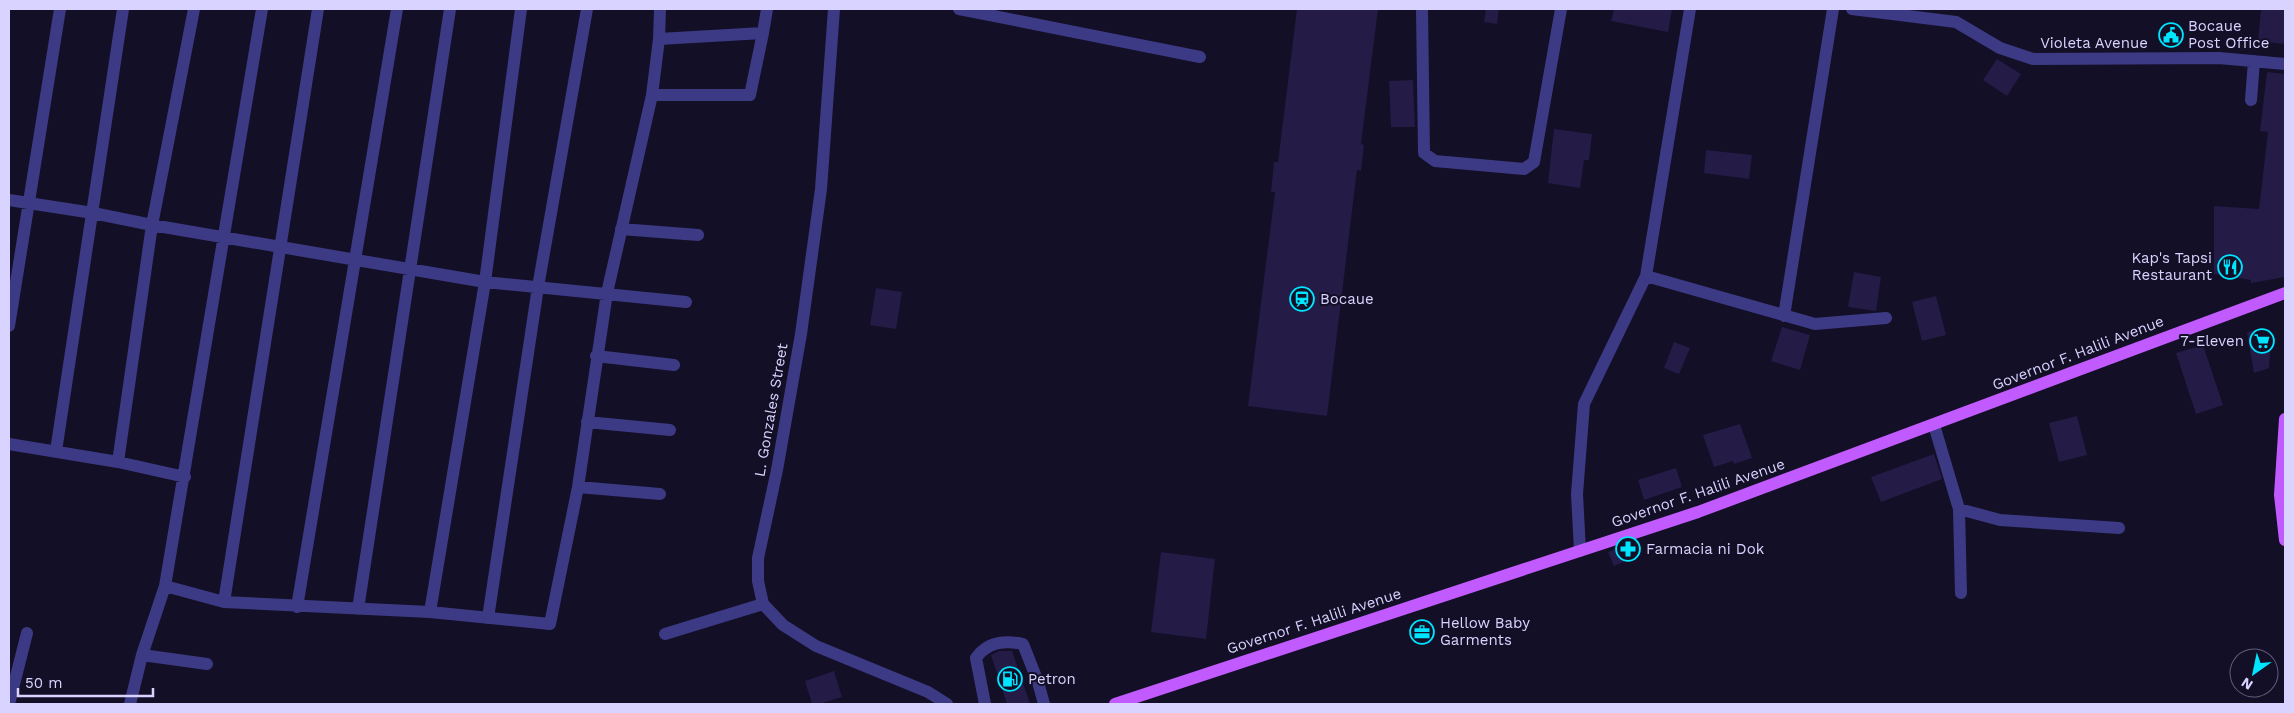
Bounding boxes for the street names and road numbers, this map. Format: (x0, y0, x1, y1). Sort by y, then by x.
street label: Violeta Avenue (2040, 34, 2148, 52)
street label: Governor F. Halili Avenue (1990, 312, 2166, 394)
street label: L. Gonzales Street (750, 341, 792, 478)
street label: Governor F. Halili Avenue (1609, 455, 1787, 531)
street label: Governor F. Halili Avenue (1225, 584, 1403, 658)

